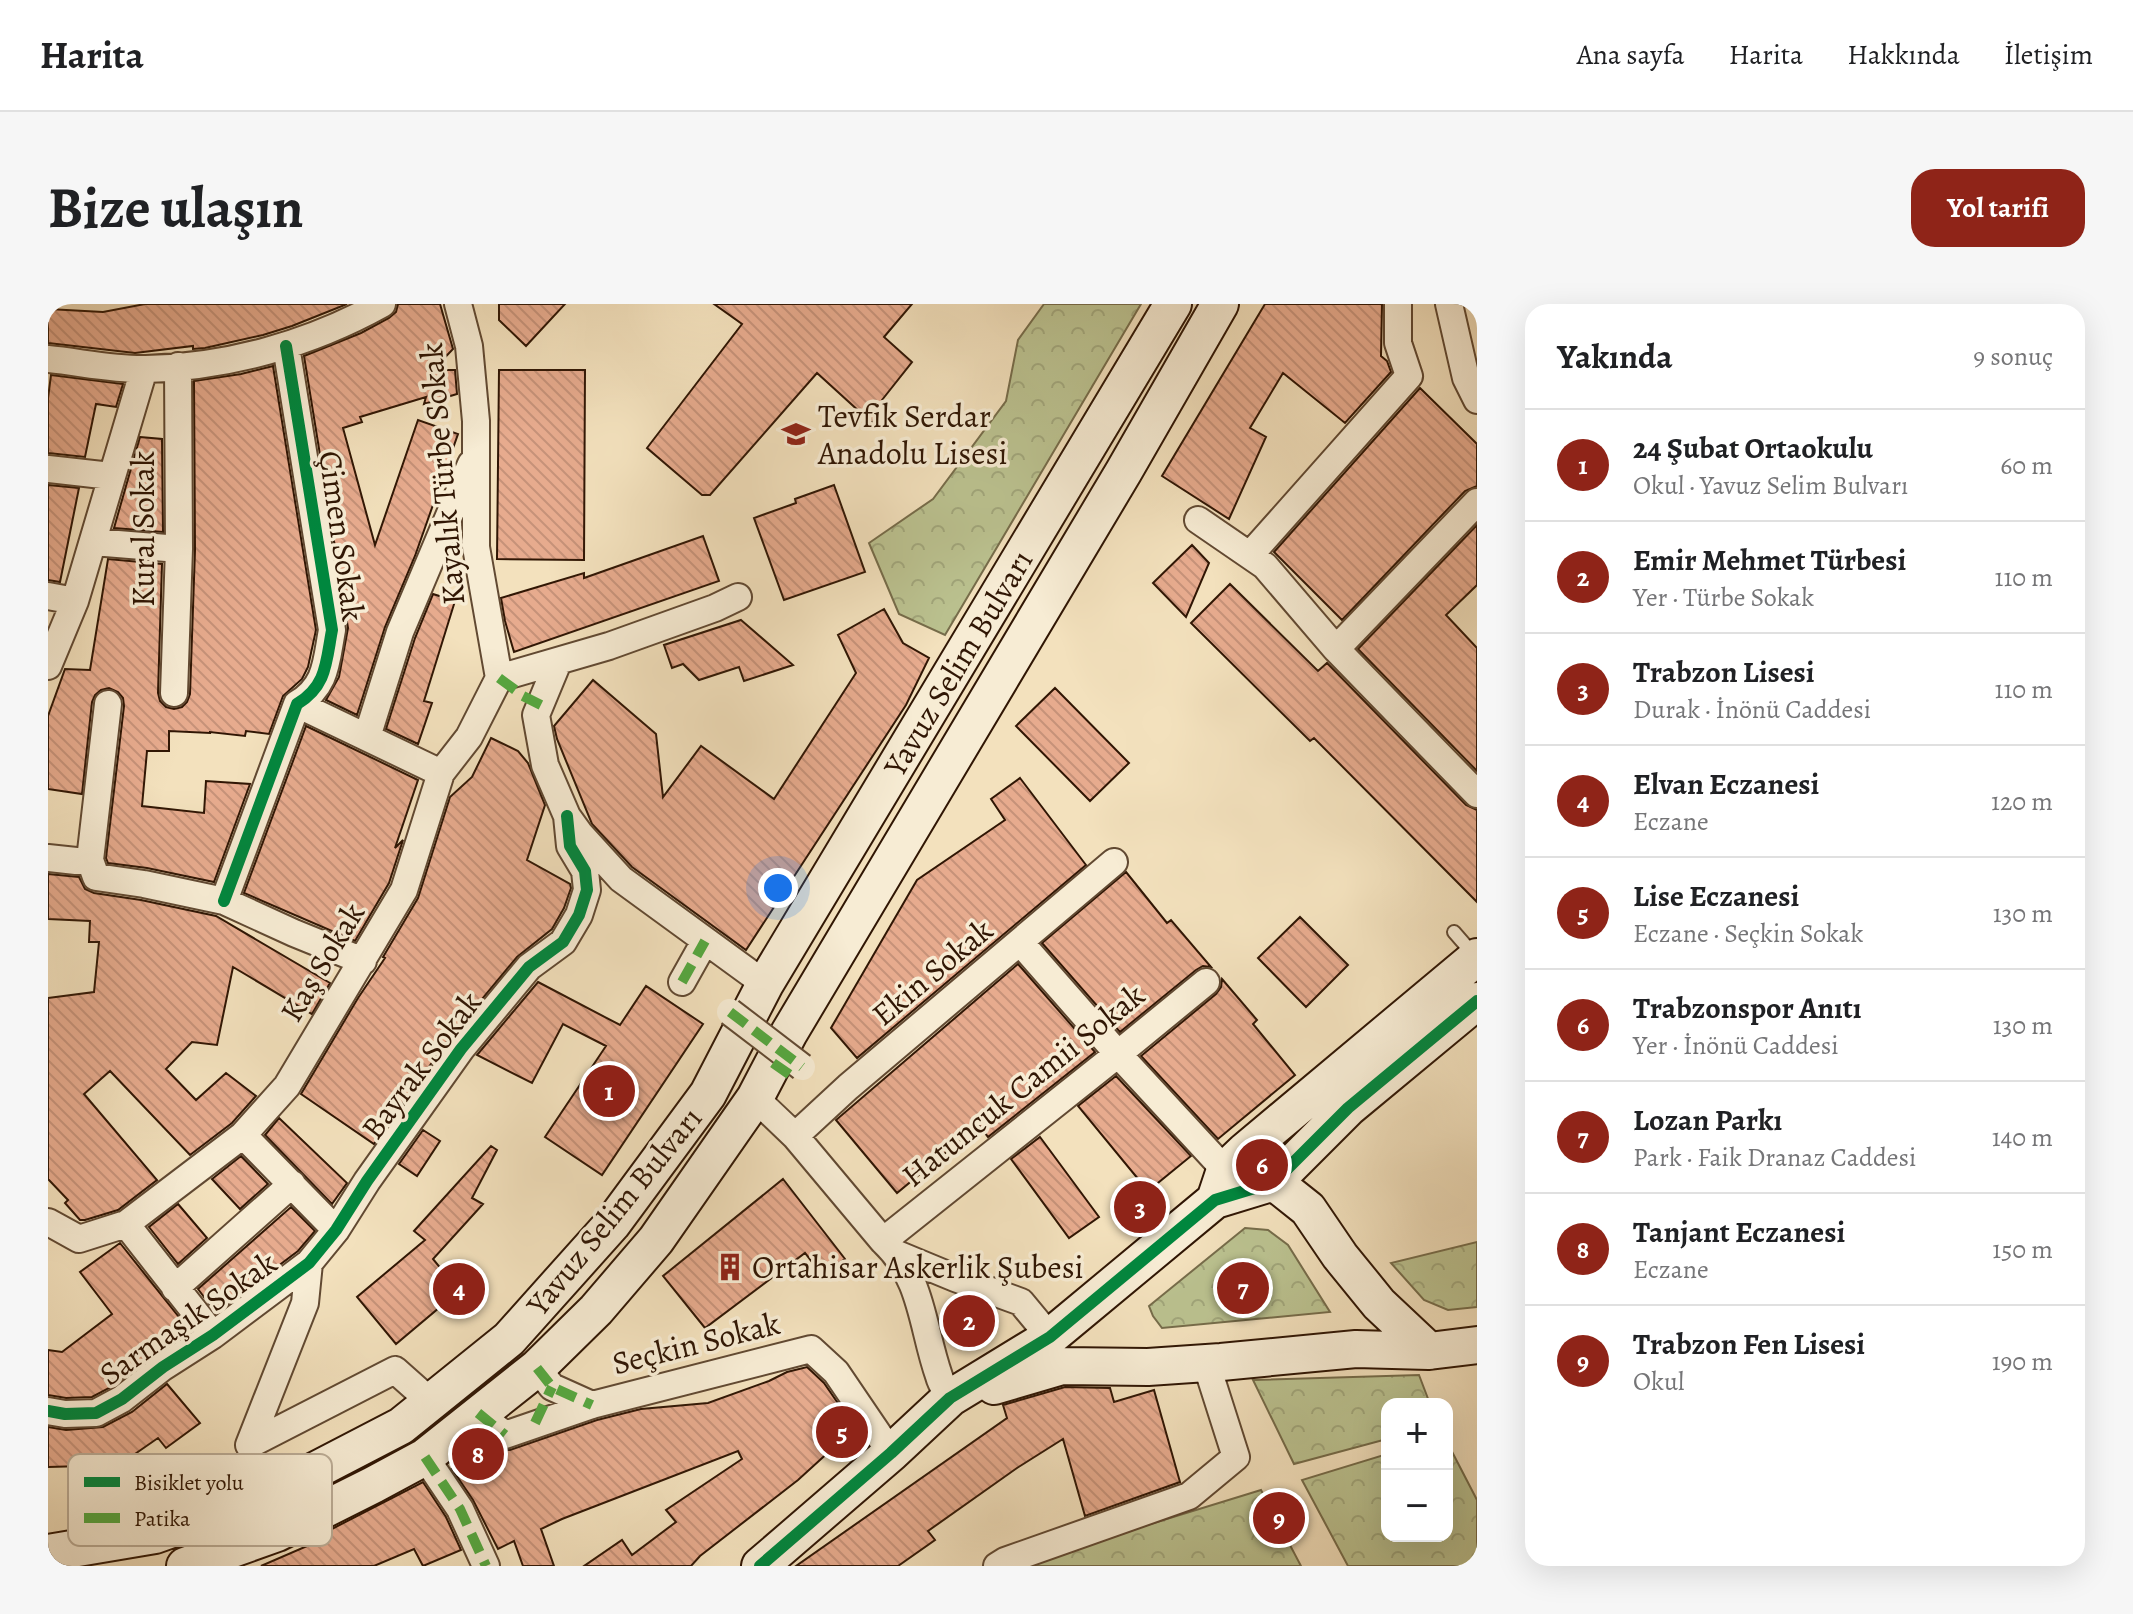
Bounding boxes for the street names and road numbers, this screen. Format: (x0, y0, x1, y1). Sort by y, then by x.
street label: Kayalık Türbe Sokak (409, 341, 475, 607)
street label: Çimen Sokak (308, 448, 376, 624)
street label: Kural Sokak (121, 451, 165, 607)
street label: Yavuz Selim Bulvarı (872, 542, 1043, 785)
street label: Kaş Sokak (269, 894, 375, 1030)
street label: Ekin Sokak (862, 908, 1002, 1036)
street label: Hatuncuk Camii Sokak (892, 973, 1154, 1197)
street label: Bayrak Sokak (351, 982, 491, 1148)
street label: Yavuz Selim Bulvarı (515, 1097, 712, 1325)
street label: Sarmaşık Sokak (90, 1240, 286, 1396)
street label: Seçkin Sokak (608, 1301, 785, 1385)

